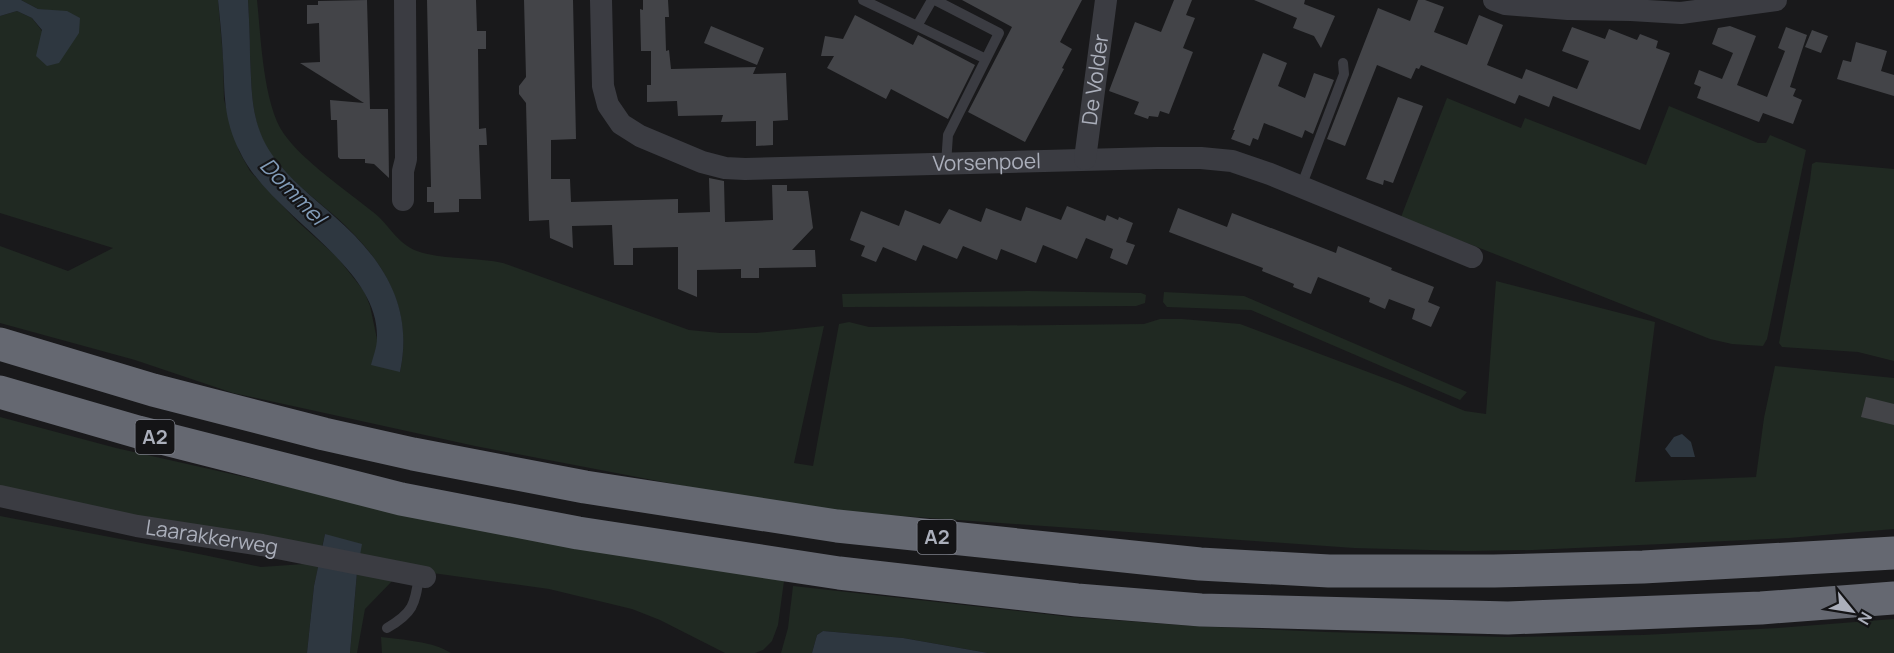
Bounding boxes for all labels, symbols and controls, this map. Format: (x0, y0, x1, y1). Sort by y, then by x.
street label: De Volder (1075, 32, 1114, 127)
street label: Vorsenpoel (932, 146, 1041, 177)
water label: Dommel (253, 151, 335, 233)
road number: A2 (136, 420, 174, 454)
street label: Laarakkerweg (144, 512, 281, 561)
road number: A2 (918, 520, 956, 554)
north arrow (1822, 581, 1882, 641)
text: N (1853, 608, 1877, 629)

